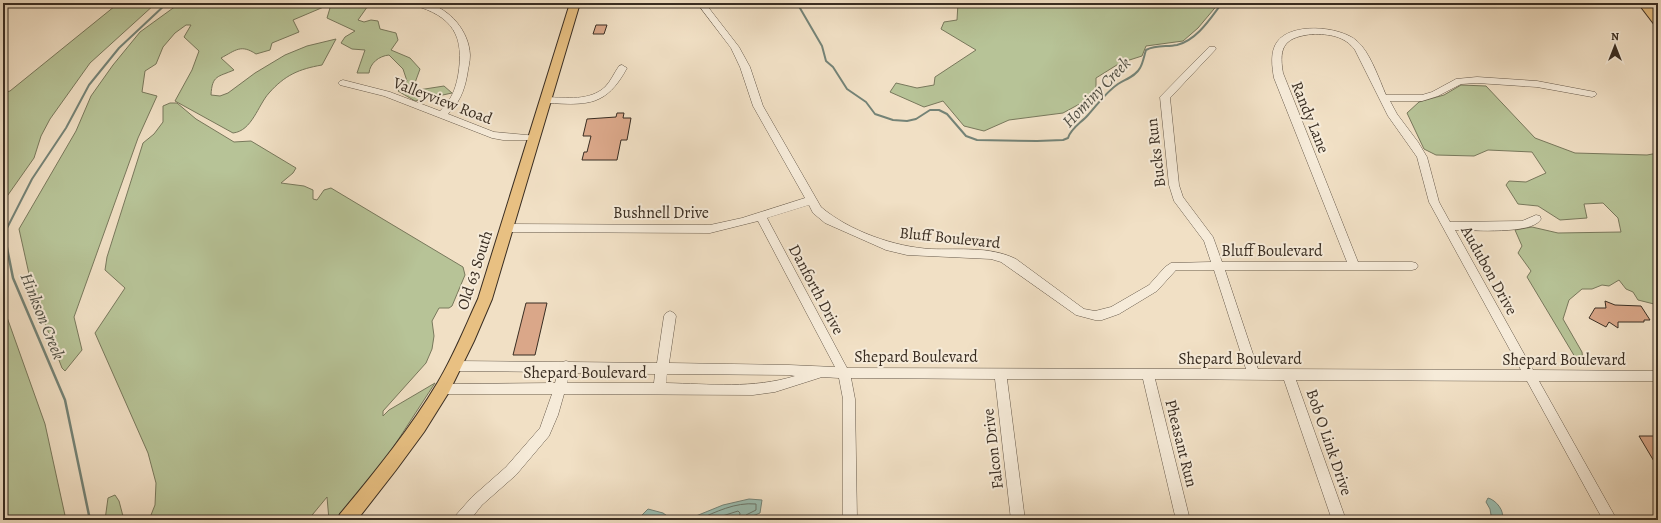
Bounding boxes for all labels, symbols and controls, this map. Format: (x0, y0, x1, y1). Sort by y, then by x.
north arrow (1595, 26, 1635, 66)
text: N (1611, 29, 1619, 44)
water label: Hominy Creek (1057, 52, 1136, 133)
street label: Valleyview Road (389, 72, 496, 130)
street label: Randy Lane (1286, 78, 1335, 157)
street label: Bucks Run (1141, 117, 1171, 189)
street label: Bushnell Drive (613, 202, 709, 224)
street label: Audubon Drive (1455, 221, 1523, 319)
street label: Bluff Boulevard (898, 222, 1002, 254)
street label: Old 63 South (452, 227, 498, 313)
street label: Danforth Drive (783, 240, 849, 339)
street label: Bluff Boulevard (1221, 240, 1323, 262)
water label: Hinkson Creek (15, 269, 71, 364)
street label: Shepard Boulevard (854, 346, 978, 368)
street label: Shepard Boulevard (1178, 348, 1302, 370)
street label: Shepard Boulevard (1502, 349, 1626, 371)
street label: Shepard Boulevard (523, 362, 647, 384)
street label: Bob O Link Drive (1301, 386, 1358, 499)
street label: Pheasant Run (1159, 397, 1203, 490)
street label: Falcon Drive (977, 407, 1009, 491)

